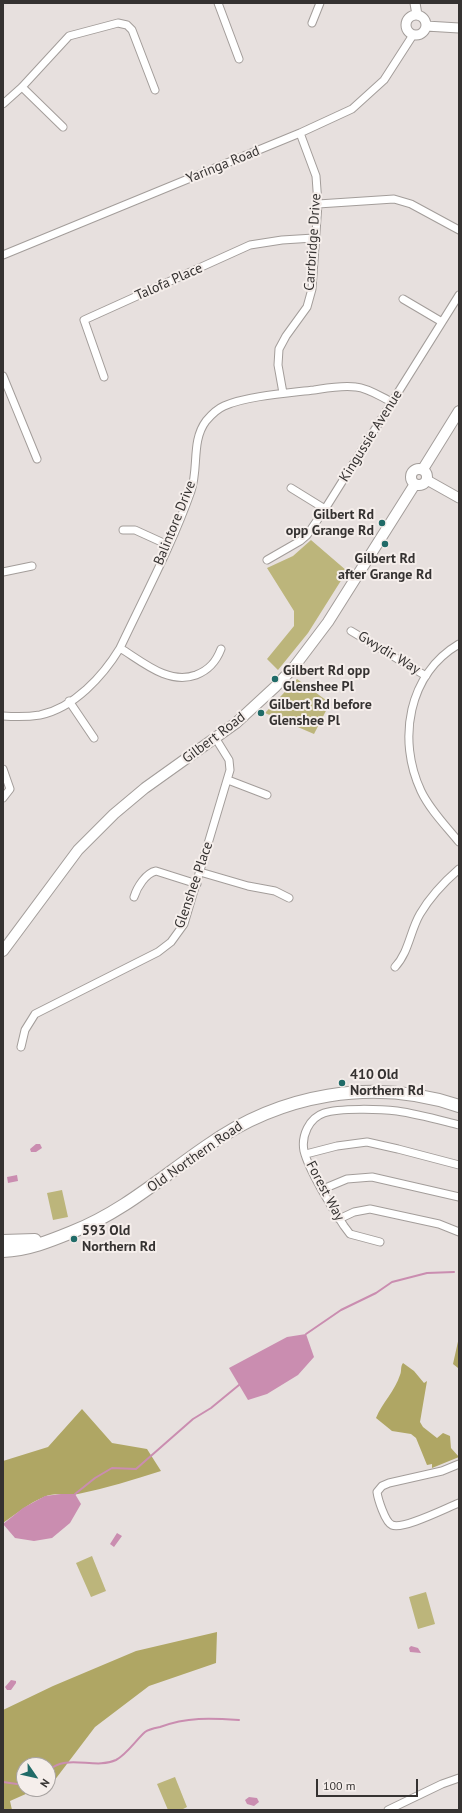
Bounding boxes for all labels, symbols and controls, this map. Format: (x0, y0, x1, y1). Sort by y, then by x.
street label: Yaringa Road (184, 143, 262, 187)
street label: Carrbridge Drive (301, 193, 325, 291)
street label: Talofa Place (133, 260, 205, 304)
street label: Kingussie Avenue (336, 387, 406, 485)
street label: Balintore Drive (150, 478, 200, 568)
place label: Gilbert Rd opp Grange Rd (286, 507, 374, 540)
marker: Gilbert Rd opp Grange Rd (377, 518, 387, 528)
marker: Gilbert Rd after Grange Rd (380, 539, 390, 549)
place label: Gilbert Rd after Grange Rd (338, 551, 432, 584)
street label: Gwydir Way (355, 628, 423, 678)
place label: Gilbert Rd opp Glenshee Pl (283, 663, 370, 696)
marker: Gilbert Rd opp Glenshee Pl (270, 674, 280, 684)
place label: Gilbert Rd before Glenshee Pl (269, 697, 372, 730)
marker: Gilbert Rd before Glenshee Pl (256, 708, 266, 718)
street label: Gilbert Road (179, 709, 249, 767)
street label: Glenshee Place (171, 839, 217, 931)
place label: 410 Old Northern Rd (350, 1067, 424, 1100)
marker: 410 Old Northern Rd (337, 1078, 347, 1088)
street label: Old Northern Road (144, 1118, 246, 1196)
street label: Forest Way (302, 1158, 348, 1224)
place label: 593 Old Northern Rd (82, 1223, 156, 1256)
marker: 593 Old Northern Rd (69, 1234, 79, 1244)
north arrow (16, 1757, 56, 1797)
scale bar (318, 1771, 420, 1797)
text: N (37, 1776, 53, 1790)
text: 100 m (323, 1778, 356, 1793)

